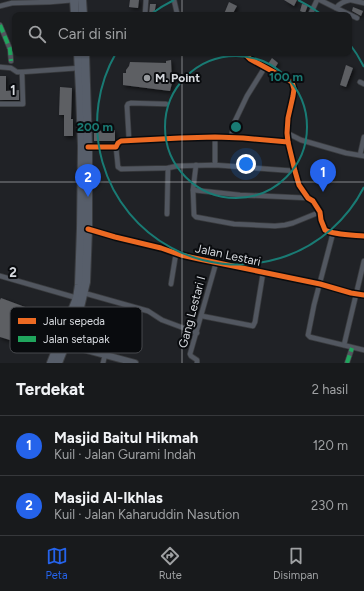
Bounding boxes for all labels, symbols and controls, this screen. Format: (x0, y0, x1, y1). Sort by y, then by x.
search box (12, 12, 352, 56)
icon: search (26, 23, 48, 45)
text: Cari di sini (58, 25, 127, 43)
text: 100 m (269, 70, 303, 84)
place label: M. Point (155, 71, 200, 85)
marker: M. Point (142, 73, 152, 83)
text: 1 (10, 83, 16, 98)
text: 200 m (77, 120, 113, 134)
centre of rings (229, 120, 243, 134)
your location (236, 154, 256, 174)
pin: 1 (310, 159, 336, 192)
pin: 2 (75, 164, 101, 197)
street label: Jalan Lestari (194, 241, 262, 269)
text: 2 (9, 265, 17, 280)
street label: Gang Lestari I (176, 274, 208, 350)
legend (10, 307, 142, 353)
text: Jalur sepeda (43, 315, 105, 328)
text: Jalan setapak (43, 333, 110, 346)
text: Terdekat (16, 379, 85, 399)
text: 2 hasil (312, 382, 348, 397)
text: Masjid Baitul Hikmah (54, 429, 198, 447)
text: 1 (26, 438, 32, 453)
text: 120 m (313, 438, 348, 453)
text: Kuil · Jalan Gurami Indah (54, 447, 196, 462)
text: Masjid Al-Ikhlas (54, 489, 163, 507)
text: 2 (25, 498, 33, 513)
text: 230 m (311, 498, 348, 513)
text: Kuil · Jalan Kaharuddin Nasution (54, 507, 239, 522)
tab: Peta (46, 545, 68, 582)
tab: Rute (159, 545, 182, 582)
tab: Disimpan (273, 545, 318, 582)

